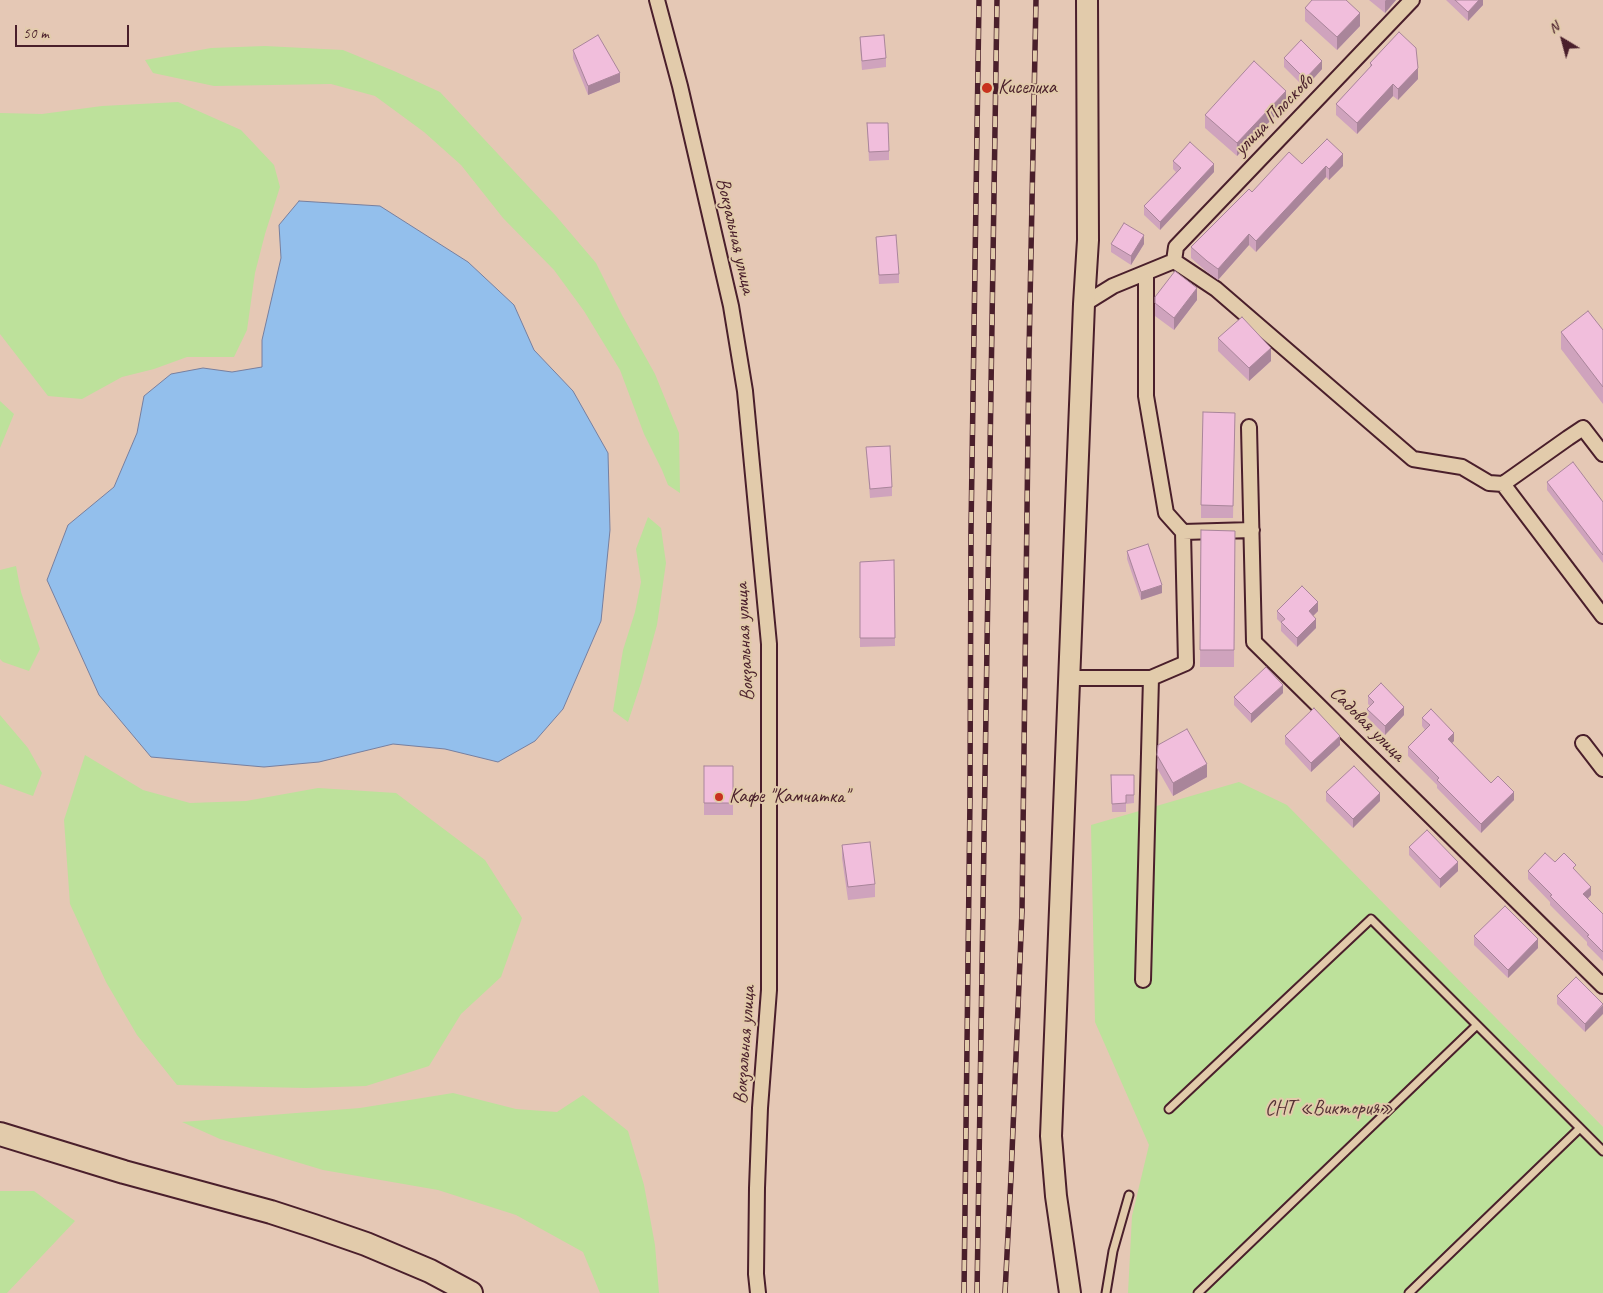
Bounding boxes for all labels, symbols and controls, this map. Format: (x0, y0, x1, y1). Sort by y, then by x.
scale bar (18, 15, 131, 47)
north arrow (1538, 15, 1588, 65)
text: N (1545, 18, 1562, 37)
text: 50 m (23, 24, 49, 43)
street label: улица Плосково (1229, 69, 1319, 161)
place label: Киселиха (998, 76, 1056, 100)
marker: Киселиха (980, 81, 994, 95)
street label: Вокзальная улица (710, 176, 760, 296)
street label: Вокзальная улица (730, 582, 760, 702)
street label: Садовая улица (1324, 681, 1410, 767)
place label: Кафе "Камчатка" (729, 785, 849, 809)
marker: Кафе "Камчатка" (713, 791, 725, 803)
street label: Вокзальная улица (729, 985, 761, 1105)
park label: СНТ «Виктория» (1265, 1097, 1393, 1121)

